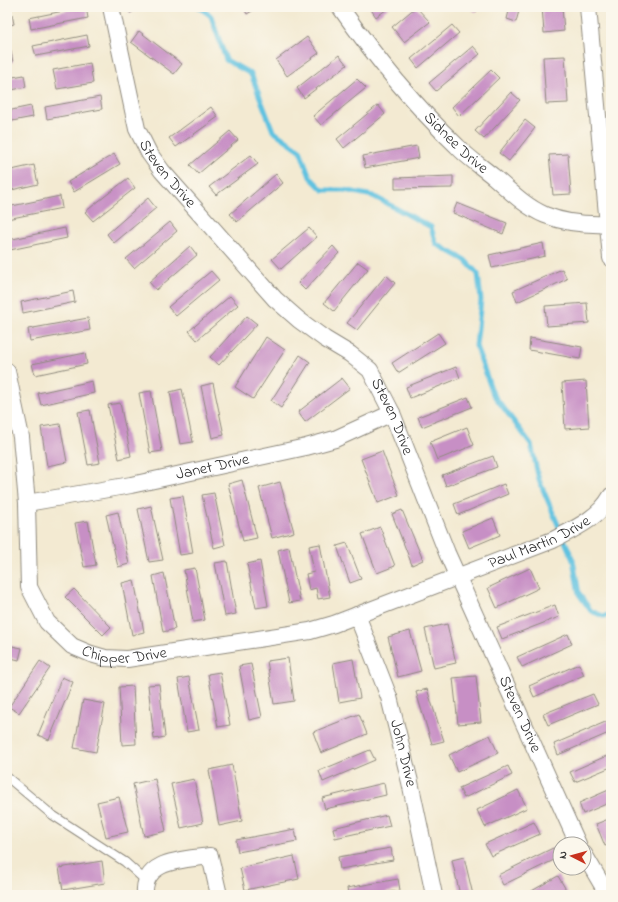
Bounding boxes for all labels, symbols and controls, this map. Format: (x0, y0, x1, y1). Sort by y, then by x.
street label: Sidnee Drive (417, 107, 494, 181)
street label: Steven Drive (132, 135, 202, 214)
street label: Steven Drive (364, 374, 420, 459)
street label: Janet Drive (174, 447, 252, 487)
street label: Paul Martin Drive (485, 509, 596, 576)
street label: Chipper Drive (78, 639, 169, 671)
street label: Steven Drive (492, 672, 548, 757)
street label: John Drive (383, 717, 423, 790)
north arrow (552, 836, 592, 876)
text: N (555, 851, 571, 860)

